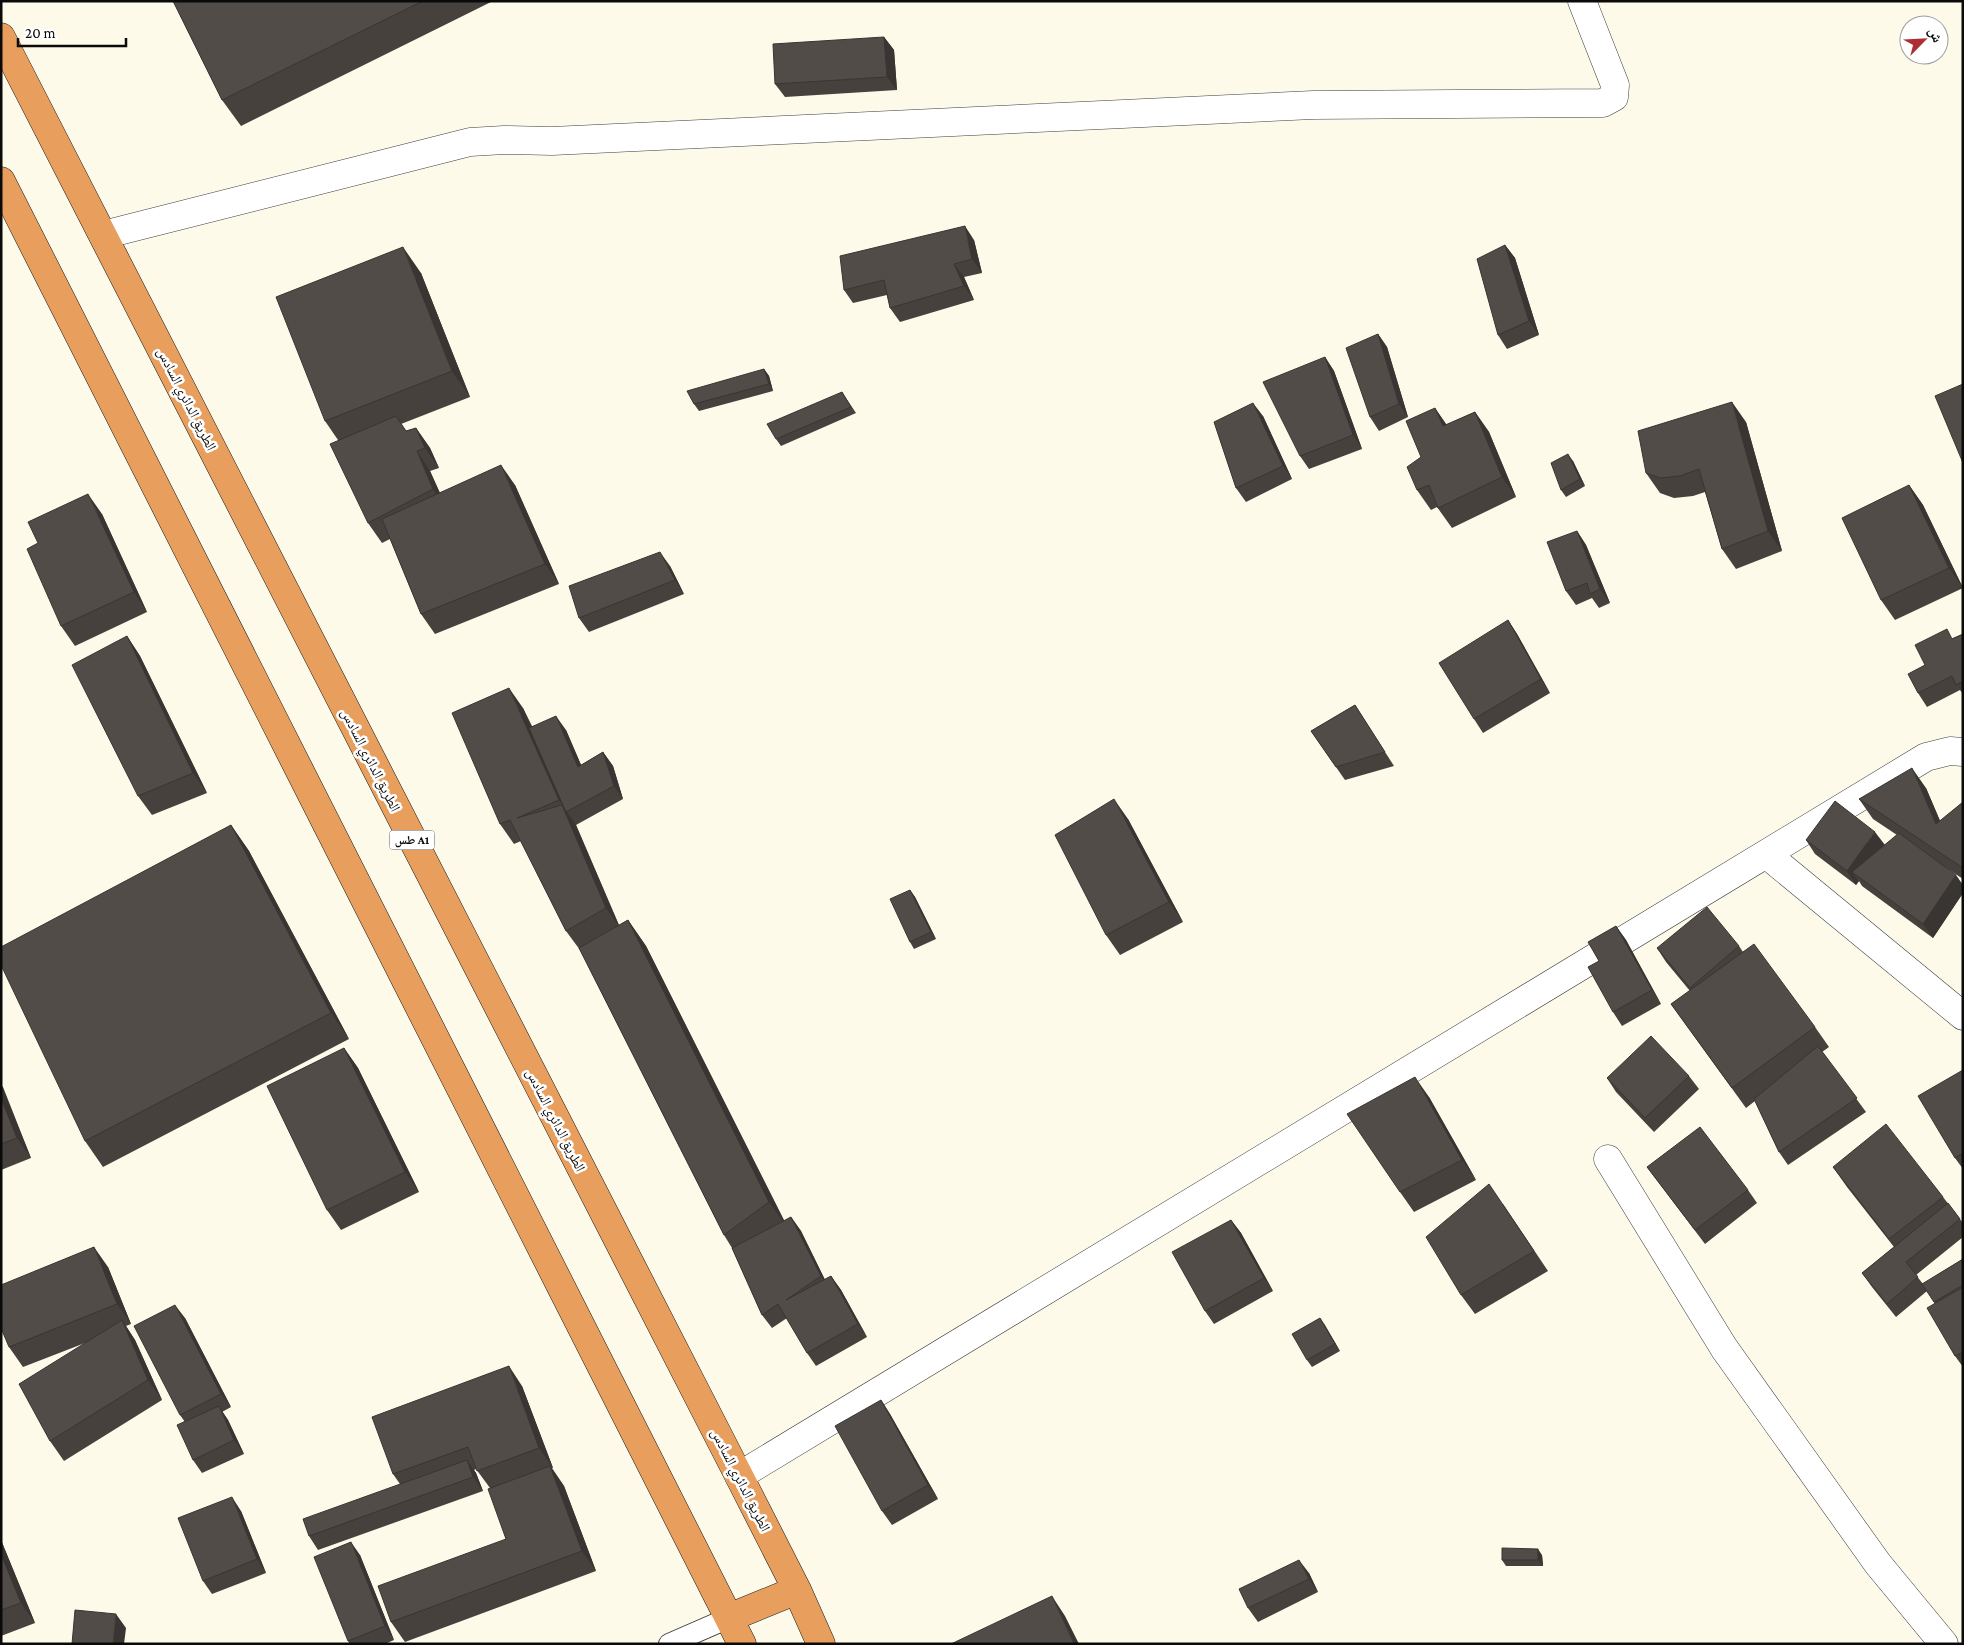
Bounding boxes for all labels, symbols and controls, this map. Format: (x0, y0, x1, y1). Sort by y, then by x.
scale bar (18, 15, 125, 47)
north arrow (1899, 15, 1949, 65)
text: 20 m (25, 25, 56, 41)
text: ش (1925, 25, 1946, 45)
street label: الطريق الدائري السادس (151, 345, 220, 455)
street label: الطريق الدائري السادس (335, 706, 404, 816)
road number: طس A1 (390, 830, 434, 850)
street label: الطريق الدائري السادس (520, 1066, 589, 1176)
street label: الطريق الدائري السادس (705, 1426, 774, 1536)

